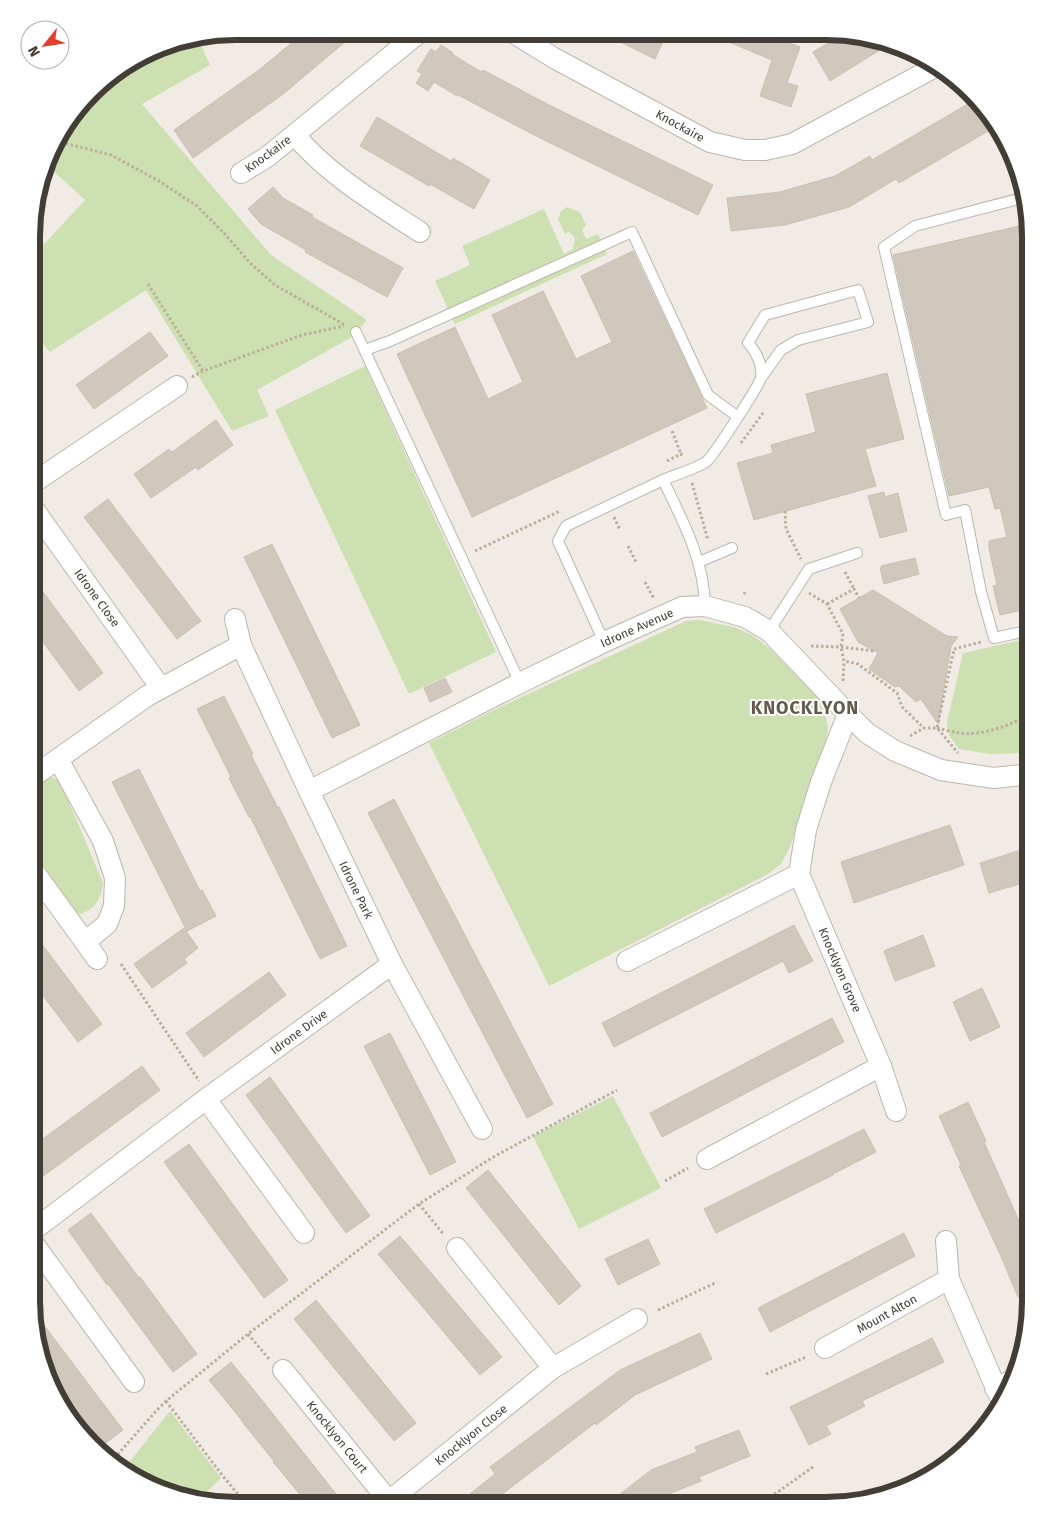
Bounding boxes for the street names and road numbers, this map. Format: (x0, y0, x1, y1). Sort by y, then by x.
street label: Knockaire (653, 107, 707, 145)
street label: Knockaire (242, 133, 294, 175)
street label: Idrone Close (71, 566, 123, 630)
street label: Idrone Avenue (598, 606, 676, 650)
street label: Idrone Park (336, 859, 376, 922)
street label: Knocklyon Grove (816, 926, 864, 1014)
street label: Idrone Drive (268, 1007, 330, 1057)
street label: Mount Alton (855, 1292, 919, 1336)
street label: Knocklyon Court (304, 1398, 371, 1476)
street label: Knocklyon Close (432, 1402, 510, 1468)

